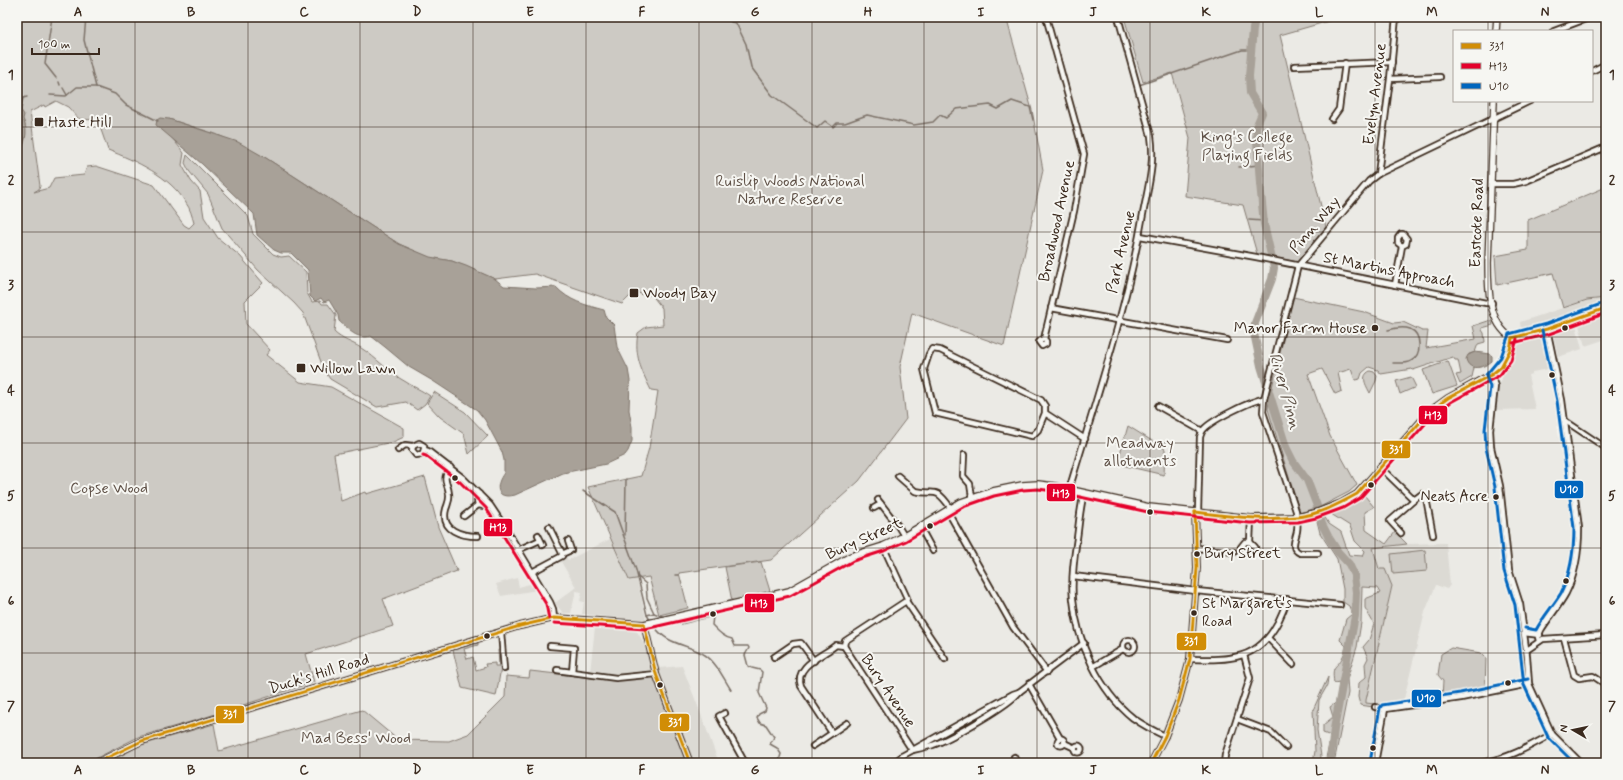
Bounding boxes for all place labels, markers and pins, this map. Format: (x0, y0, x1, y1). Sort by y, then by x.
place label: Haste Hill (48, 112, 111, 133)
marker: Haste Hill (33, 116, 45, 128)
place label: Woody Bay (643, 283, 717, 304)
marker: Woody Bay (628, 287, 640, 299)
place label: Manor Farm House (1234, 318, 1367, 339)
marker: Manor Farm House (1370, 323, 1380, 333)
unlabelled marker (1560, 323, 1570, 333)
place label: Willow Lawn (310, 358, 396, 379)
marker: Willow Lawn (295, 362, 307, 374)
unlabelled marker (1547, 370, 1557, 380)
unlabelled marker (450, 473, 460, 483)
unlabelled marker (1366, 480, 1376, 490)
place label: Neats Acre (1421, 487, 1488, 507)
marker: Neats Acre (1491, 492, 1501, 502)
unlabelled marker (1145, 507, 1155, 517)
unlabelled marker (925, 521, 935, 531)
place label: Bury Street (1204, 544, 1281, 564)
marker: Bury Street (1192, 549, 1202, 559)
unlabelled marker (1561, 576, 1571, 586)
place label: St Margaret's Road (1202, 594, 1292, 632)
marker: St Margaret's Road (1189, 608, 1199, 618)
unlabelled marker (708, 609, 718, 619)
unlabelled marker (482, 631, 492, 641)
unlabelled marker (1503, 678, 1513, 688)
unlabelled marker (655, 680, 665, 690)
unlabelled marker (1368, 743, 1378, 753)

